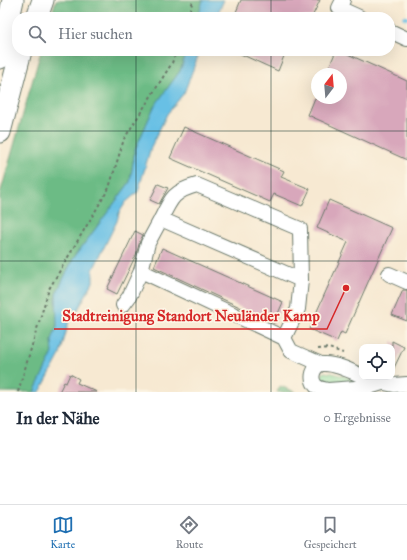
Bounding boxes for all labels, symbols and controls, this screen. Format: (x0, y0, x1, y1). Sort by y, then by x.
search box (12, 12, 395, 56)
icon: search (26, 23, 48, 45)
text: Hier suchen (58, 25, 133, 43)
north arrow (311, 68, 347, 104)
callout: Stadtreinigung Standort Neuländer Kamp (54, 302, 327, 329)
text: Stadtreinigung Standort Neuländer Kamp (62, 307, 320, 326)
map controls (359, 344, 395, 380)
button: locate (359, 344, 395, 380)
text: In der Nähe (16, 408, 100, 429)
text: 0 Ergebnisse (323, 410, 391, 426)
tab: Karte (50, 514, 75, 551)
tab: Route (176, 514, 203, 551)
tab: Gespeichert (304, 514, 357, 551)

